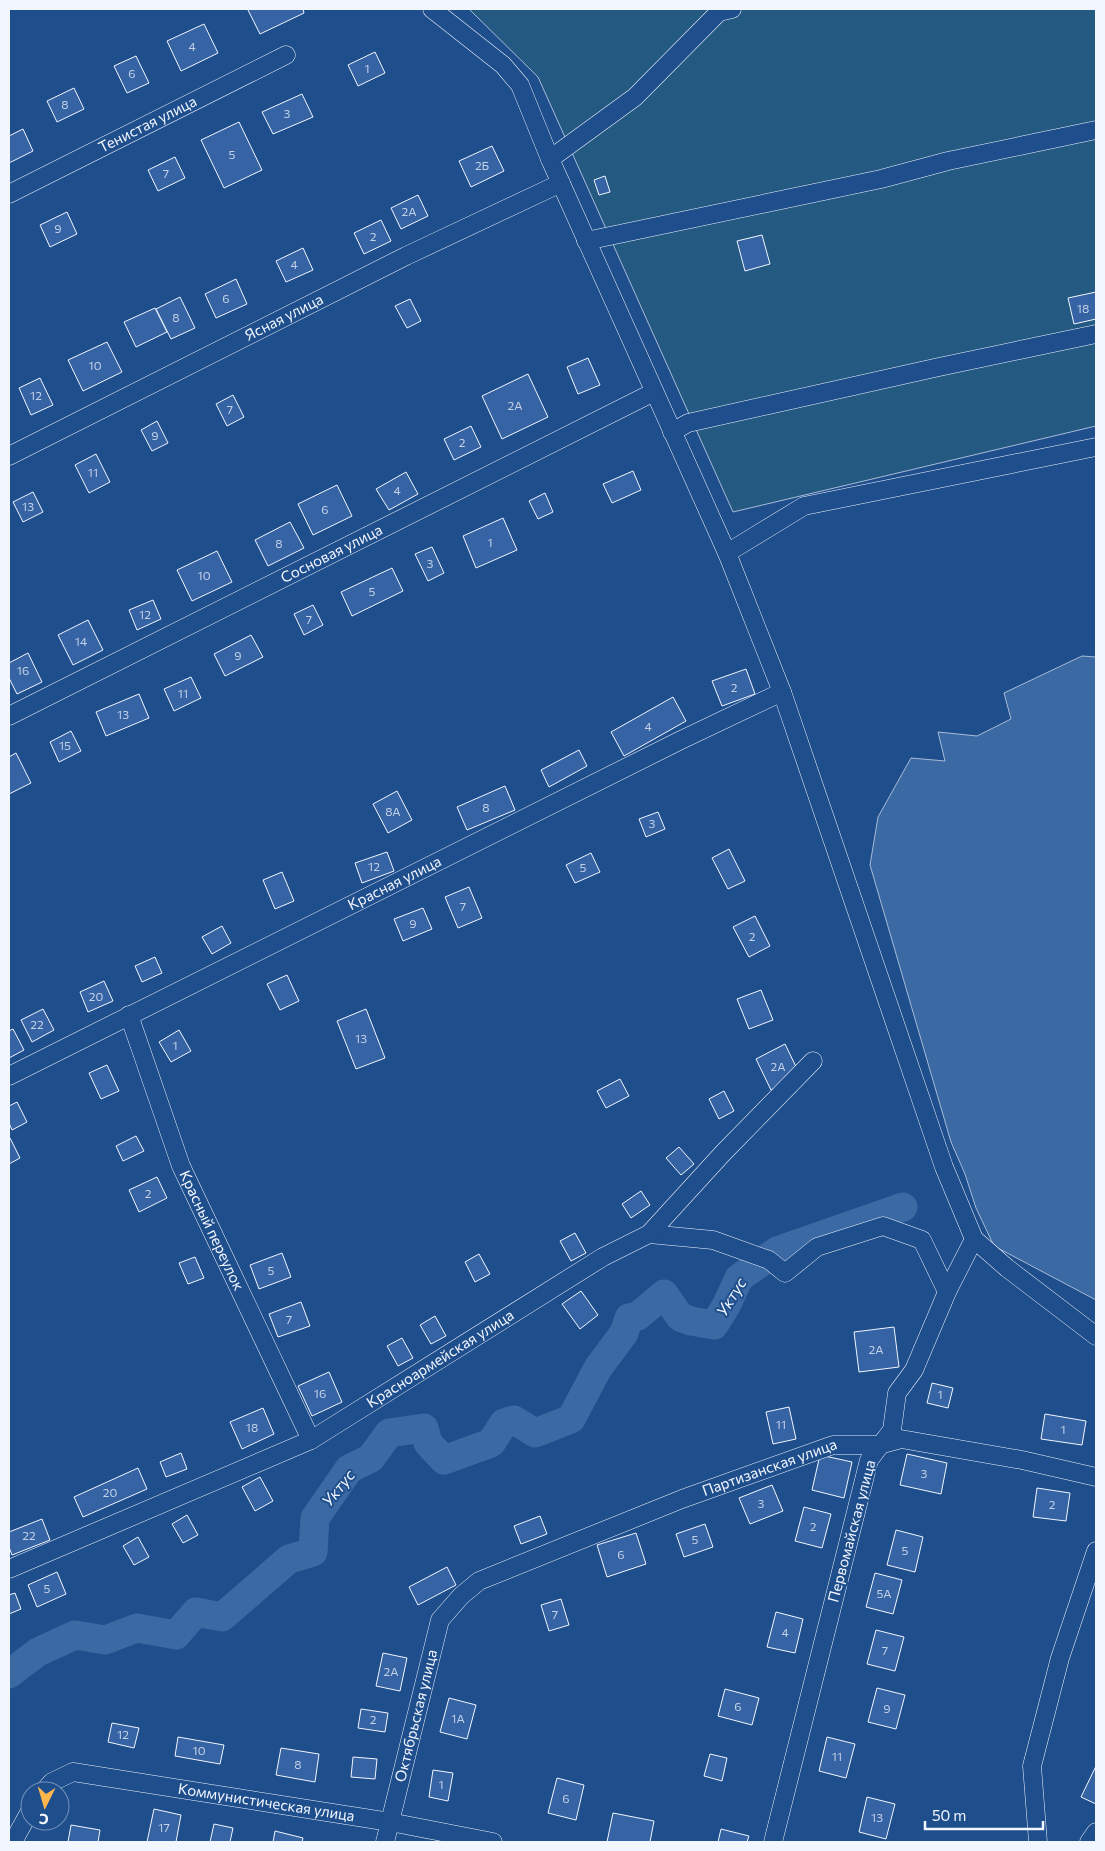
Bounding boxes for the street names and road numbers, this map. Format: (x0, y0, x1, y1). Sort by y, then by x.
street label: Тенистая улица (95, 91, 199, 156)
street label: Ясная улица (241, 289, 326, 344)
street label: Сосновая улица (277, 520, 385, 586)
street label: Красная улица (344, 851, 444, 913)
street label: Красный переулок (176, 1167, 249, 1293)
street label: Красноармейская улица (363, 1305, 517, 1411)
street label: Партизанская улица (699, 1434, 839, 1499)
street label: Первомайская улица (823, 1457, 879, 1604)
street label: Октябрьская улица (390, 1647, 440, 1784)
street label: Коммунистическая улица (177, 1779, 356, 1824)

